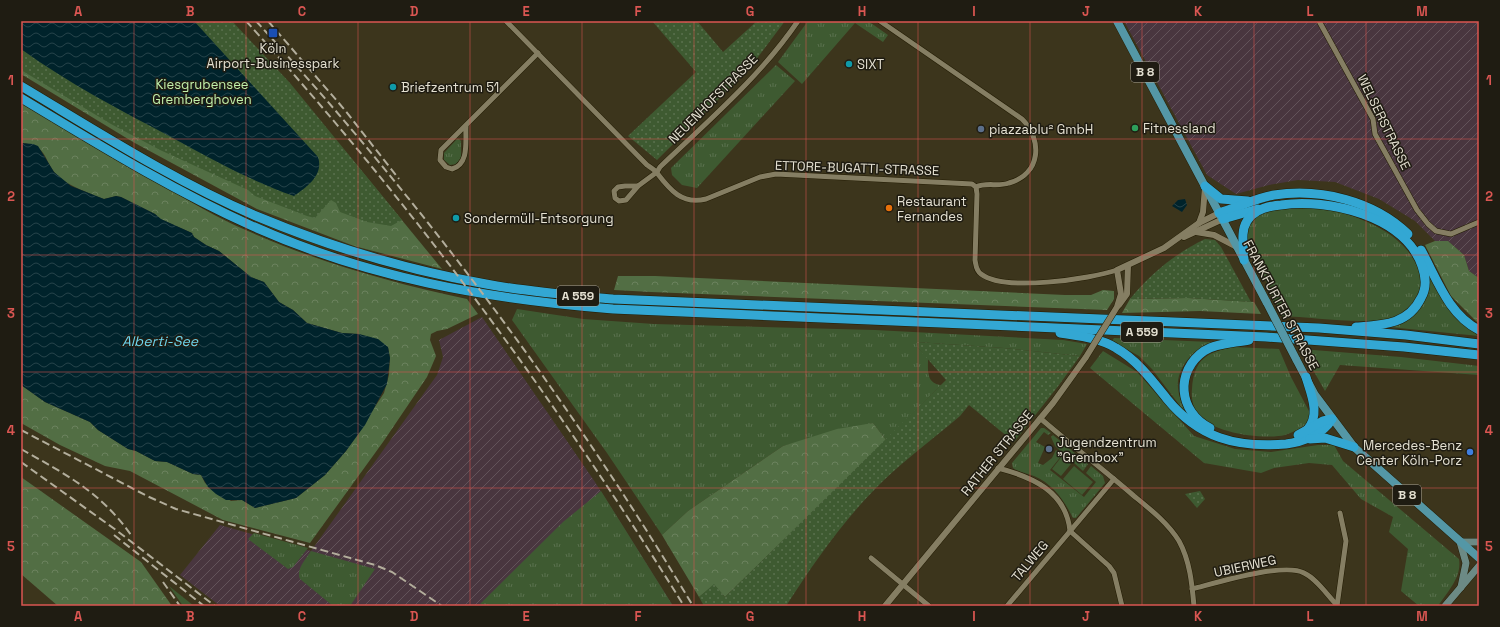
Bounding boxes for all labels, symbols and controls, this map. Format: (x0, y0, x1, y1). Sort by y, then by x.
text: A (74, 3, 83, 20)
text: B (186, 3, 195, 20)
text: C (298, 3, 306, 20)
text: D (410, 3, 419, 20)
text: E (522, 3, 530, 20)
text: F (635, 3, 642, 20)
text: G (746, 3, 754, 20)
text: H (858, 3, 866, 20)
text: I (972, 3, 976, 20)
text: J (1082, 3, 1090, 20)
text: K (1194, 3, 1203, 20)
text: L (1306, 3, 1314, 20)
text: M (1416, 3, 1428, 20)
marker: Köln Airport-Businesspark (267, 27, 279, 39)
place label: Köln Airport-Businesspark (207, 40, 339, 72)
street label: NEUENHOFSTRASSE (665, 51, 761, 147)
place label: SIXT (857, 56, 884, 73)
marker: SIXT (844, 59, 854, 69)
road number: B 8 (1131, 62, 1159, 82)
street label: WELSERSTRASSE (1354, 71, 1414, 173)
text: 1 (8, 72, 14, 89)
text: 1 (1486, 72, 1492, 89)
park label: Kiesgrubensee Gremberghoven (152, 76, 252, 108)
place label: Briefzentrum 51 (401, 79, 499, 96)
marker: Briefzentrum 51 (388, 82, 398, 92)
place label: Fitnessland (1143, 120, 1216, 137)
place label: piazzablu² GmbH (989, 121, 1093, 138)
marker: Fitnessland (1130, 123, 1140, 133)
marker: piazzablu² GmbH (976, 124, 986, 134)
street label: ETTORE-BUGATTI-STRASSE (774, 157, 940, 179)
text: 2 (7, 188, 15, 205)
text: 2 (1485, 188, 1493, 205)
place label: Restaurant Fernandes (897, 193, 967, 225)
marker: Restaurant Fernandes (884, 203, 894, 213)
place label: Sondermüll-Entsorgung (464, 210, 614, 227)
marker: Sondermüll-Entsorgung (451, 213, 461, 223)
street label: FRANKFURTER STRASSE (1239, 237, 1323, 373)
road number: A 559 (557, 286, 599, 306)
text: 3 (7, 305, 15, 322)
text: 3 (1485, 305, 1493, 322)
road number: A 559 (1121, 322, 1163, 342)
water label: Alberti-See (122, 332, 199, 350)
street label: RATHER STRASSE (957, 407, 1037, 499)
text: 4 (7, 422, 15, 439)
text: 4 (1485, 422, 1493, 439)
place label: Jugendzentrum "Grembox" (1057, 434, 1157, 466)
place label: Mercedes-Benz Center Köln-Porz (1356, 437, 1462, 469)
marker: Jugendzentrum "Grembox" (1044, 444, 1054, 454)
marker: Mercedes-Benz Center Köln-Porz (1465, 447, 1475, 457)
road number: B 8 (1393, 485, 1421, 505)
street label: TALWEG (1008, 537, 1052, 585)
text: 5 (7, 538, 15, 555)
text: 5 (1485, 538, 1493, 555)
street label: UBIERWEG (1212, 551, 1278, 581)
text: A (74, 608, 83, 625)
text: B (186, 608, 195, 625)
text: C (298, 608, 306, 625)
text: D (410, 608, 419, 625)
text: E (522, 608, 530, 625)
text: F (635, 608, 642, 625)
text: G (746, 608, 754, 625)
text: H (858, 608, 866, 625)
text: I (972, 608, 976, 625)
text: J (1082, 608, 1090, 625)
text: K (1194, 608, 1203, 625)
text: L (1306, 608, 1314, 625)
text: M (1416, 608, 1428, 625)

